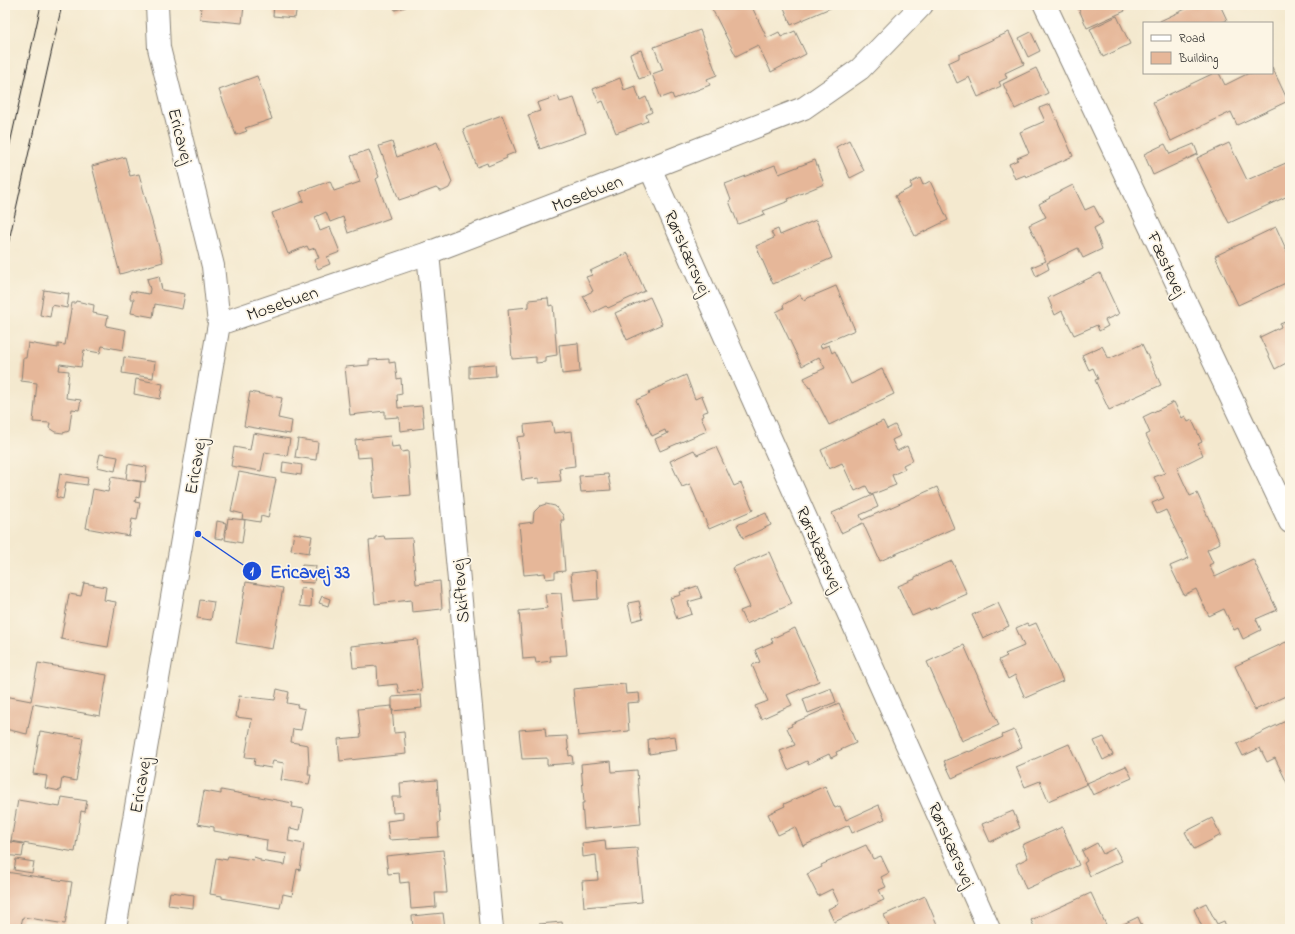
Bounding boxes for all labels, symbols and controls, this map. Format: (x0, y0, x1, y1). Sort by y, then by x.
legend (1143, 22, 1273, 74)
text: Road (1179, 30, 1205, 48)
text: Building (1178, 50, 1218, 69)
street label: Ericavej (160, 106, 199, 167)
street label: Mosebuen (548, 169, 627, 220)
street label: Rørskærsvej (656, 207, 717, 301)
street label: Fæstevej (1138, 227, 1192, 302)
street label: Mosebuen (243, 280, 322, 329)
street label: Ericavej (179, 436, 215, 496)
street label: Rørskærsvej (788, 503, 849, 597)
callout: Ericavej 33 (242, 556, 359, 587)
street label: Skiftevej (446, 558, 478, 624)
text: Ericavej 33 (270, 560, 350, 587)
text: 1 (250, 563, 254, 581)
street label: Ericavej (124, 755, 160, 815)
street label: Rørskærsvej (920, 799, 981, 893)

